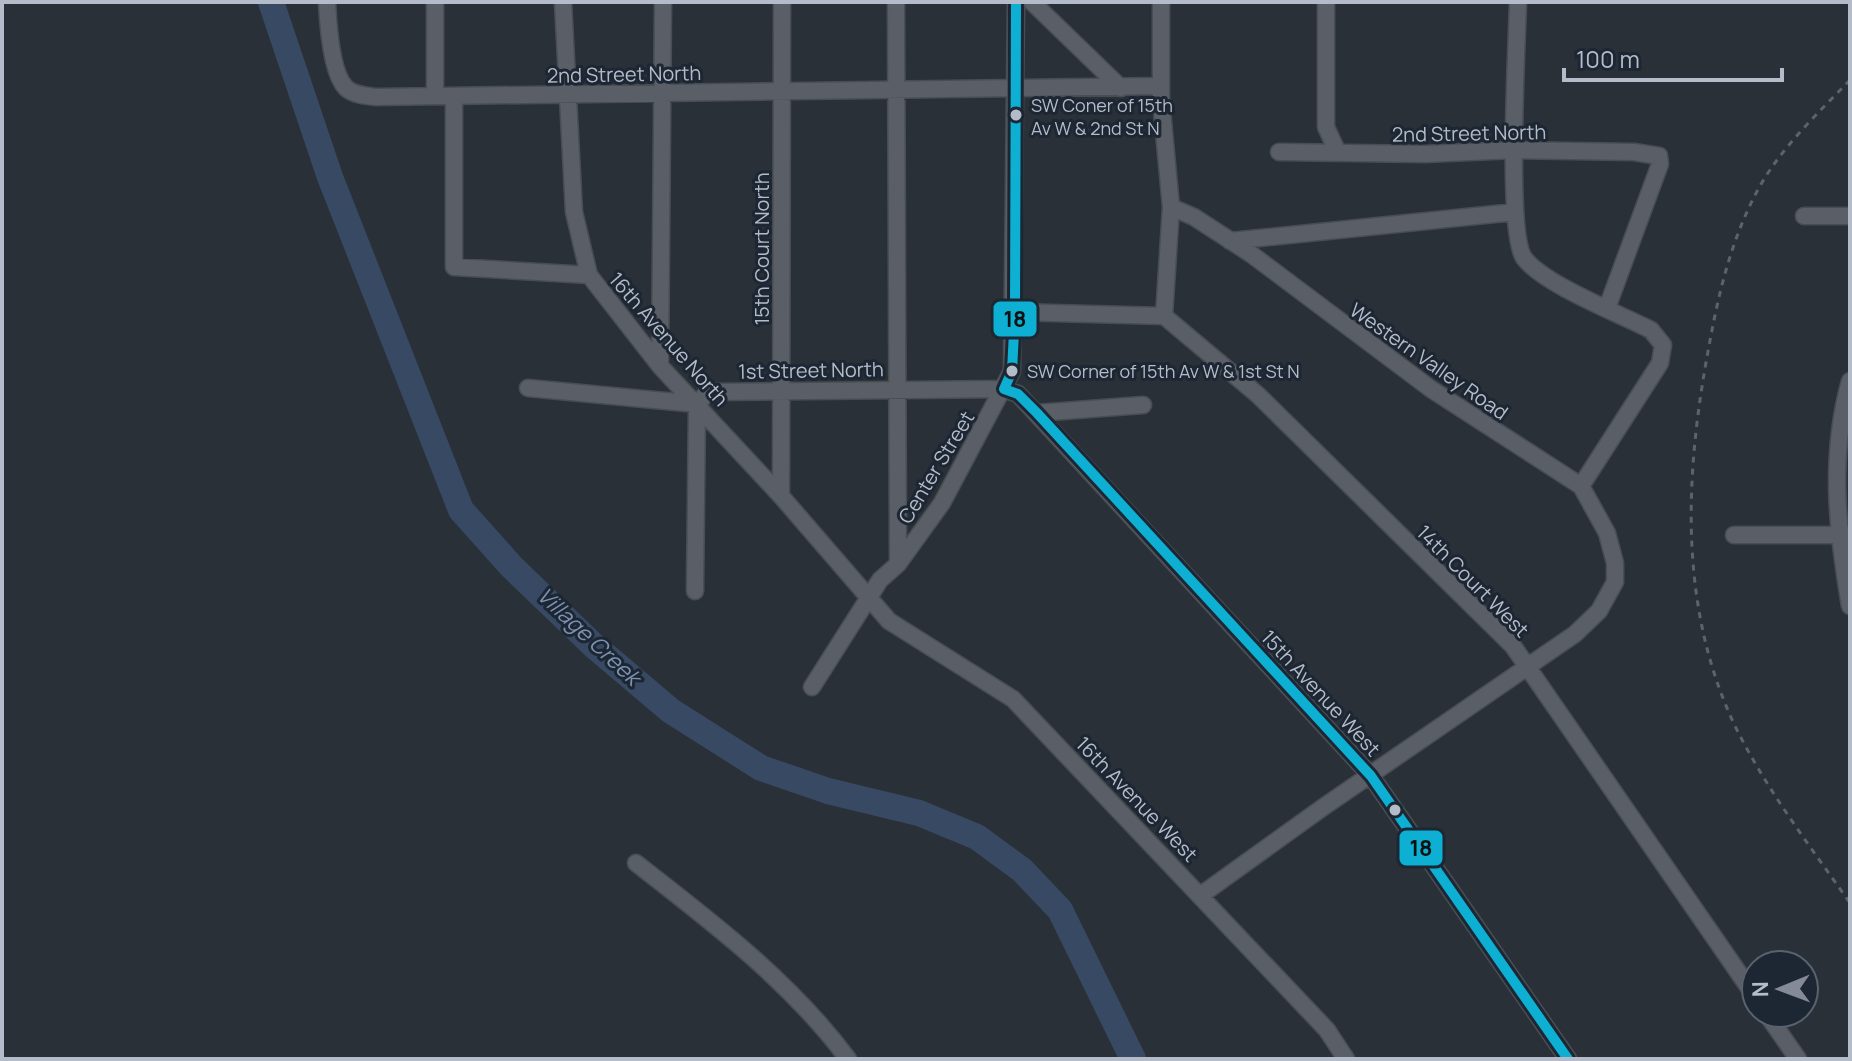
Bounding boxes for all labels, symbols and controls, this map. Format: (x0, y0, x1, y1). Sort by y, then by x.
scale bar (1564, 32, 1782, 82)
text: 100 m (1576, 42, 1640, 75)
street label: 2nd Street North (547, 59, 701, 89)
place label: SW Coner of 15th Av W & 2nd St N (1031, 93, 1173, 140)
marker: SW Coner of 15th Av W & 2nd St N (1008, 107, 1024, 123)
street label: 2nd Street North (1392, 118, 1546, 148)
street label: 15th Court North (748, 172, 775, 326)
street label: 16th Avenue North (603, 266, 735, 412)
street label: Western Valley Road (1345, 296, 1513, 426)
line badge: 18 (992, 300, 1038, 338)
text: 18 (1003, 304, 1027, 334)
street label: 1st Street North (738, 355, 884, 385)
place label: SW Corner of 15th Av W & 1st St N (1027, 359, 1300, 383)
marker: SW Corner of 15th Av W & 1st St N (1004, 363, 1020, 379)
street label: Center Street (892, 406, 980, 528)
street label: 14th Court West (1411, 519, 1535, 643)
water label: Village Creek (531, 580, 649, 694)
street label: 15th Avenue West (1255, 624, 1387, 762)
street label: 16th Avenue West (1070, 731, 1204, 867)
unlabelled marker (1387, 802, 1403, 818)
line badge: 18 (1398, 829, 1444, 867)
text: 18 (1409, 833, 1433, 863)
north arrow (1740, 949, 1820, 1029)
text: N (1745, 981, 1775, 998)

